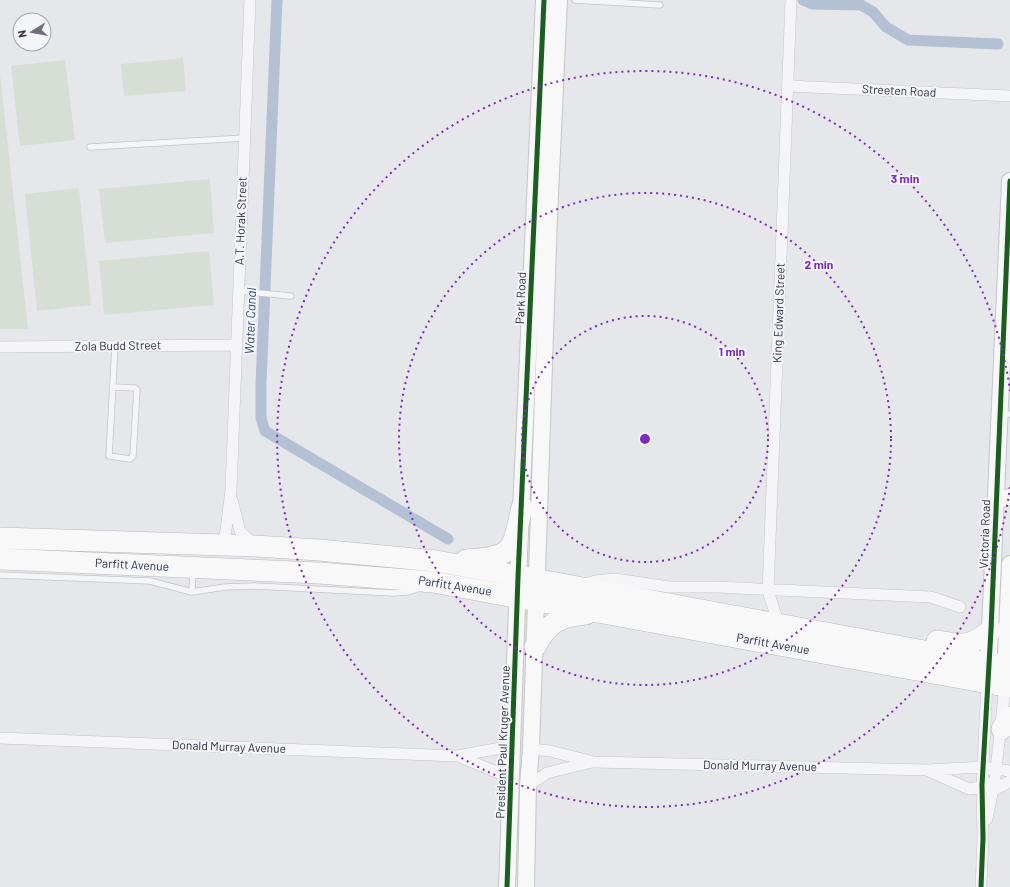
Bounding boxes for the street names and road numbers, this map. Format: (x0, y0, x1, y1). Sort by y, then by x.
street label: Streeten Road (862, 81, 937, 99)
street label: A.T. Horak Street (231, 176, 249, 265)
street label: King Edward Street (769, 263, 787, 363)
street label: Park Road (512, 271, 528, 324)
street label: Zola Budd Street (75, 337, 161, 353)
street label: Victoria Road (976, 499, 992, 569)
street label: Parfitt Avenue (95, 555, 169, 573)
street label: Parfitt Avenue (417, 572, 493, 598)
street label: Parfitt Avenue (735, 630, 811, 656)
street label: President Paul Kruger Avenue (492, 665, 512, 819)
street label: Donald Murray Avenue (172, 737, 286, 755)
street label: Donald Murray Avenue (703, 757, 817, 773)

